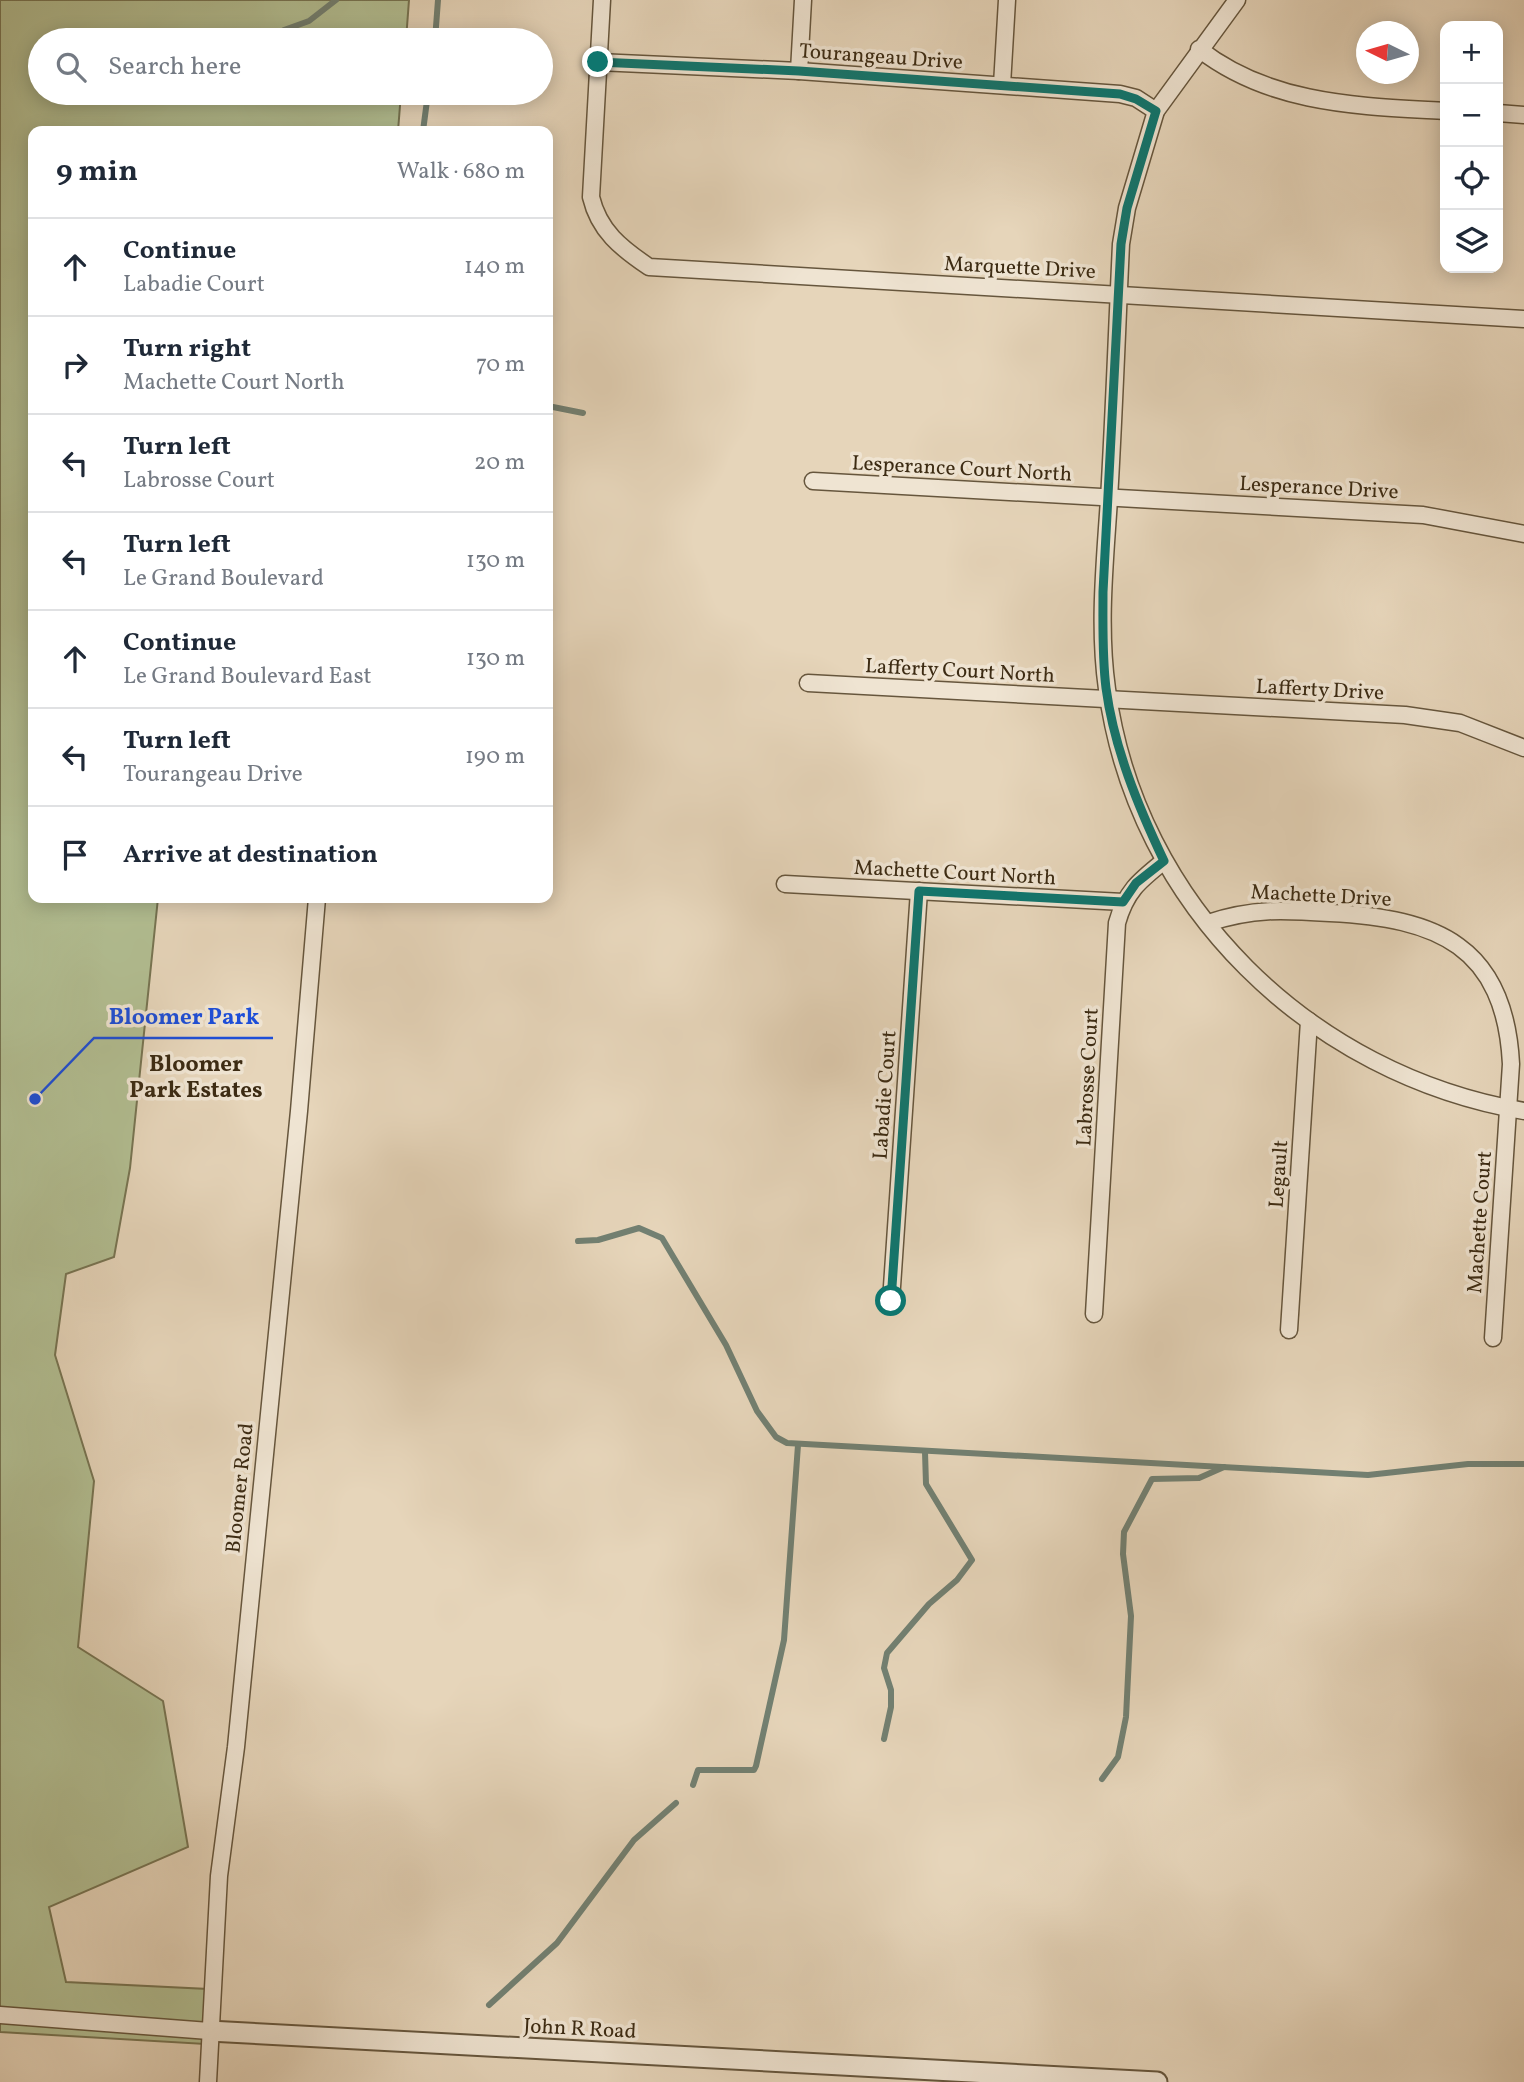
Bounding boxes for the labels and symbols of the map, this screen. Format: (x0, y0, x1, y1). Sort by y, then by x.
north arrow (1356, 21, 1419, 84)
street label: Tourangeau Drive (798, 37, 964, 78)
route end (582, 46, 613, 77)
street label: Marquette Drive (943, 250, 1097, 287)
street label: Lesperance Court North (851, 449, 1073, 490)
street label: Lesperance Drive (1239, 470, 1399, 507)
street label: Lafferty Court North (864, 652, 1055, 691)
street label: Lafferty Drive (1255, 673, 1385, 708)
street label: Machette Court North (853, 854, 1057, 893)
street label: Machette Drive (1250, 878, 1392, 915)
callout: Bloomer Park (94, 994, 273, 1038)
text: Bloomer Park (109, 1002, 259, 1034)
street label: Labrosse Court (1070, 1007, 1107, 1147)
street label: Labadie Court (867, 1030, 904, 1161)
district label: Bloomer Park Estates (129, 1049, 263, 1107)
street label: Legault (1263, 1139, 1296, 1209)
street label: Machette Court (1461, 1150, 1500, 1294)
route start (875, 1285, 906, 1316)
street label: Bloomer Road (219, 1422, 262, 1555)
street label: John R Road (523, 2012, 637, 2047)

